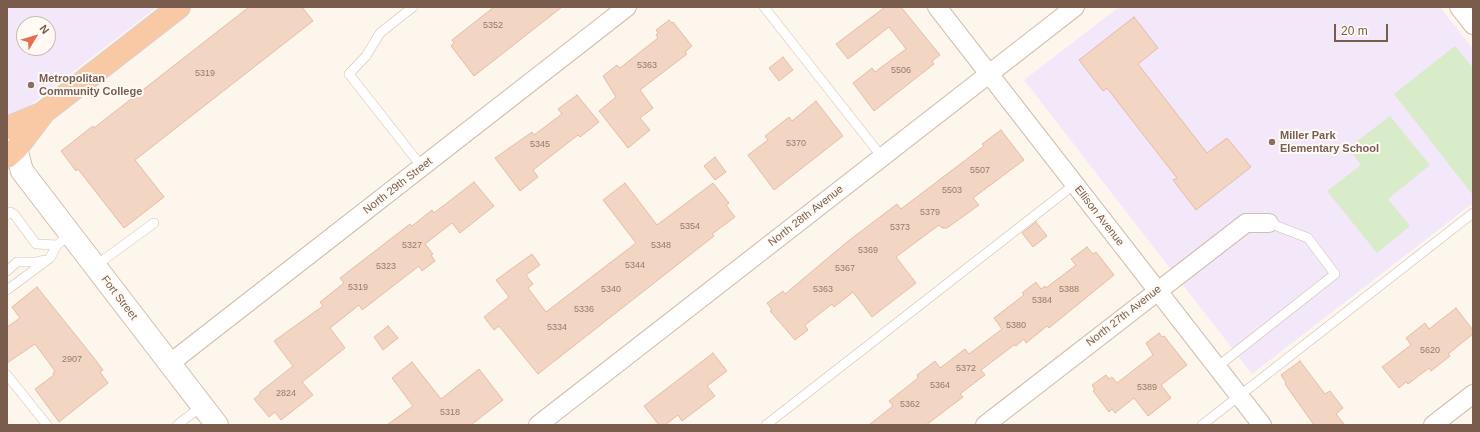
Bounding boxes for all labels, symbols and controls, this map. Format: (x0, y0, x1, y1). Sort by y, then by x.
north arrow (16, 16, 56, 56)
scale bar (1336, 16, 1390, 42)
house number: 5352 (483, 21, 503, 31)
text: N (37, 22, 52, 36)
text: 20 m (1341, 24, 1368, 38)
house number: 5363 (637, 61, 657, 71)
house number: 5506 (891, 66, 911, 76)
house number: 5319 (195, 69, 215, 79)
place label: Metropolitan Community College (39, 72, 142, 98)
marker: Metropolitan Community College (26, 80, 36, 90)
place label: Miller Park Elementary School (1280, 129, 1379, 155)
marker: Miller Park Elementary School (1267, 137, 1277, 147)
house number: 5370 (786, 139, 806, 149)
house number: 5345 (530, 140, 550, 150)
street label: North 29th Street (361, 155, 435, 217)
house number: 5507 (970, 166, 990, 176)
street label: North 28th Avenue (766, 183, 846, 249)
street label: Ellison Avenue (1071, 183, 1127, 249)
house number: 5503 (942, 186, 962, 196)
house number: 5379 (920, 208, 940, 218)
house number: 5354 (680, 222, 700, 232)
house number: 5373 (890, 223, 910, 233)
house number: 5327 (402, 241, 422, 251)
house number: 5348 (651, 241, 671, 251)
house number: 5369 (858, 246, 878, 256)
house number: 5344 (625, 261, 645, 271)
house number: 5323 (376, 262, 396, 272)
house number: 5367 (835, 264, 855, 274)
street label: Fort Street (98, 273, 140, 323)
house number: 5319 (348, 283, 368, 293)
street label: North 27th Avenue (1084, 283, 1164, 349)
house number: 5340 (601, 285, 621, 295)
house number: 5363 (813, 285, 833, 295)
house number: 5388 (1059, 285, 1079, 295)
house number: 5384 (1032, 296, 1052, 306)
house number: 5336 (574, 305, 594, 315)
house number: 5380 (1006, 321, 1026, 331)
house number: 5334 (547, 323, 567, 333)
house number: 5620 (1420, 346, 1440, 356)
house number: 2907 (62, 355, 82, 365)
house number: 5372 (956, 364, 976, 374)
house number: 5364 (930, 381, 950, 391)
house number: 5389 (1137, 383, 1157, 393)
house number: 2824 (276, 389, 296, 399)
house number: 5362 (900, 400, 920, 410)
house number: 5318 (440, 408, 460, 418)

